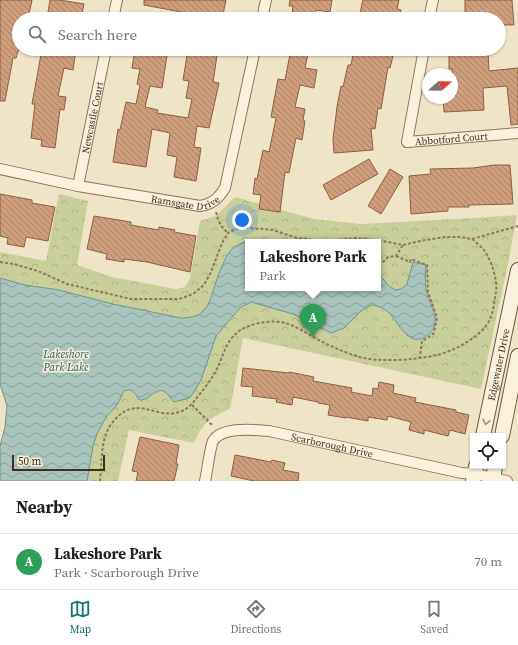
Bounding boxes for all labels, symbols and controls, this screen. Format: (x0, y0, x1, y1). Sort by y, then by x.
search box (12, 12, 506, 56)
icon: search (26, 23, 48, 45)
text: Search here (58, 24, 137, 45)
north arrow (422, 68, 458, 104)
street label: Newcastle Court (79, 80, 106, 155)
street label: Abbotford Court (414, 129, 489, 148)
street label: Ramsgate Drive (150, 192, 223, 213)
your location (232, 210, 252, 230)
popup (245, 239, 381, 291)
text: Lakeshore Park (259, 246, 367, 267)
text: Park (259, 267, 286, 284)
pin: A (300, 304, 326, 337)
street label: Edgewater Drive (485, 327, 512, 402)
water label: Lakeshore Park Lake (42, 347, 89, 375)
one-way arrow (482, 419, 490, 425)
street label: Scarborough Drive (290, 430, 374, 460)
map controls (470, 433, 506, 469)
button: locate (470, 433, 506, 469)
scale bar (12, 453, 105, 472)
text: 50 m (18, 454, 41, 469)
text: Nearby (16, 495, 72, 519)
text: Lakeshore Park (54, 543, 162, 564)
text: A (25, 553, 33, 570)
text: 70 m (474, 553, 502, 570)
text: Park · Scarborough Drive (54, 564, 199, 581)
tab: Map (69, 598, 91, 637)
tab: Directions (230, 598, 281, 637)
tab: Saved (420, 598, 449, 637)

